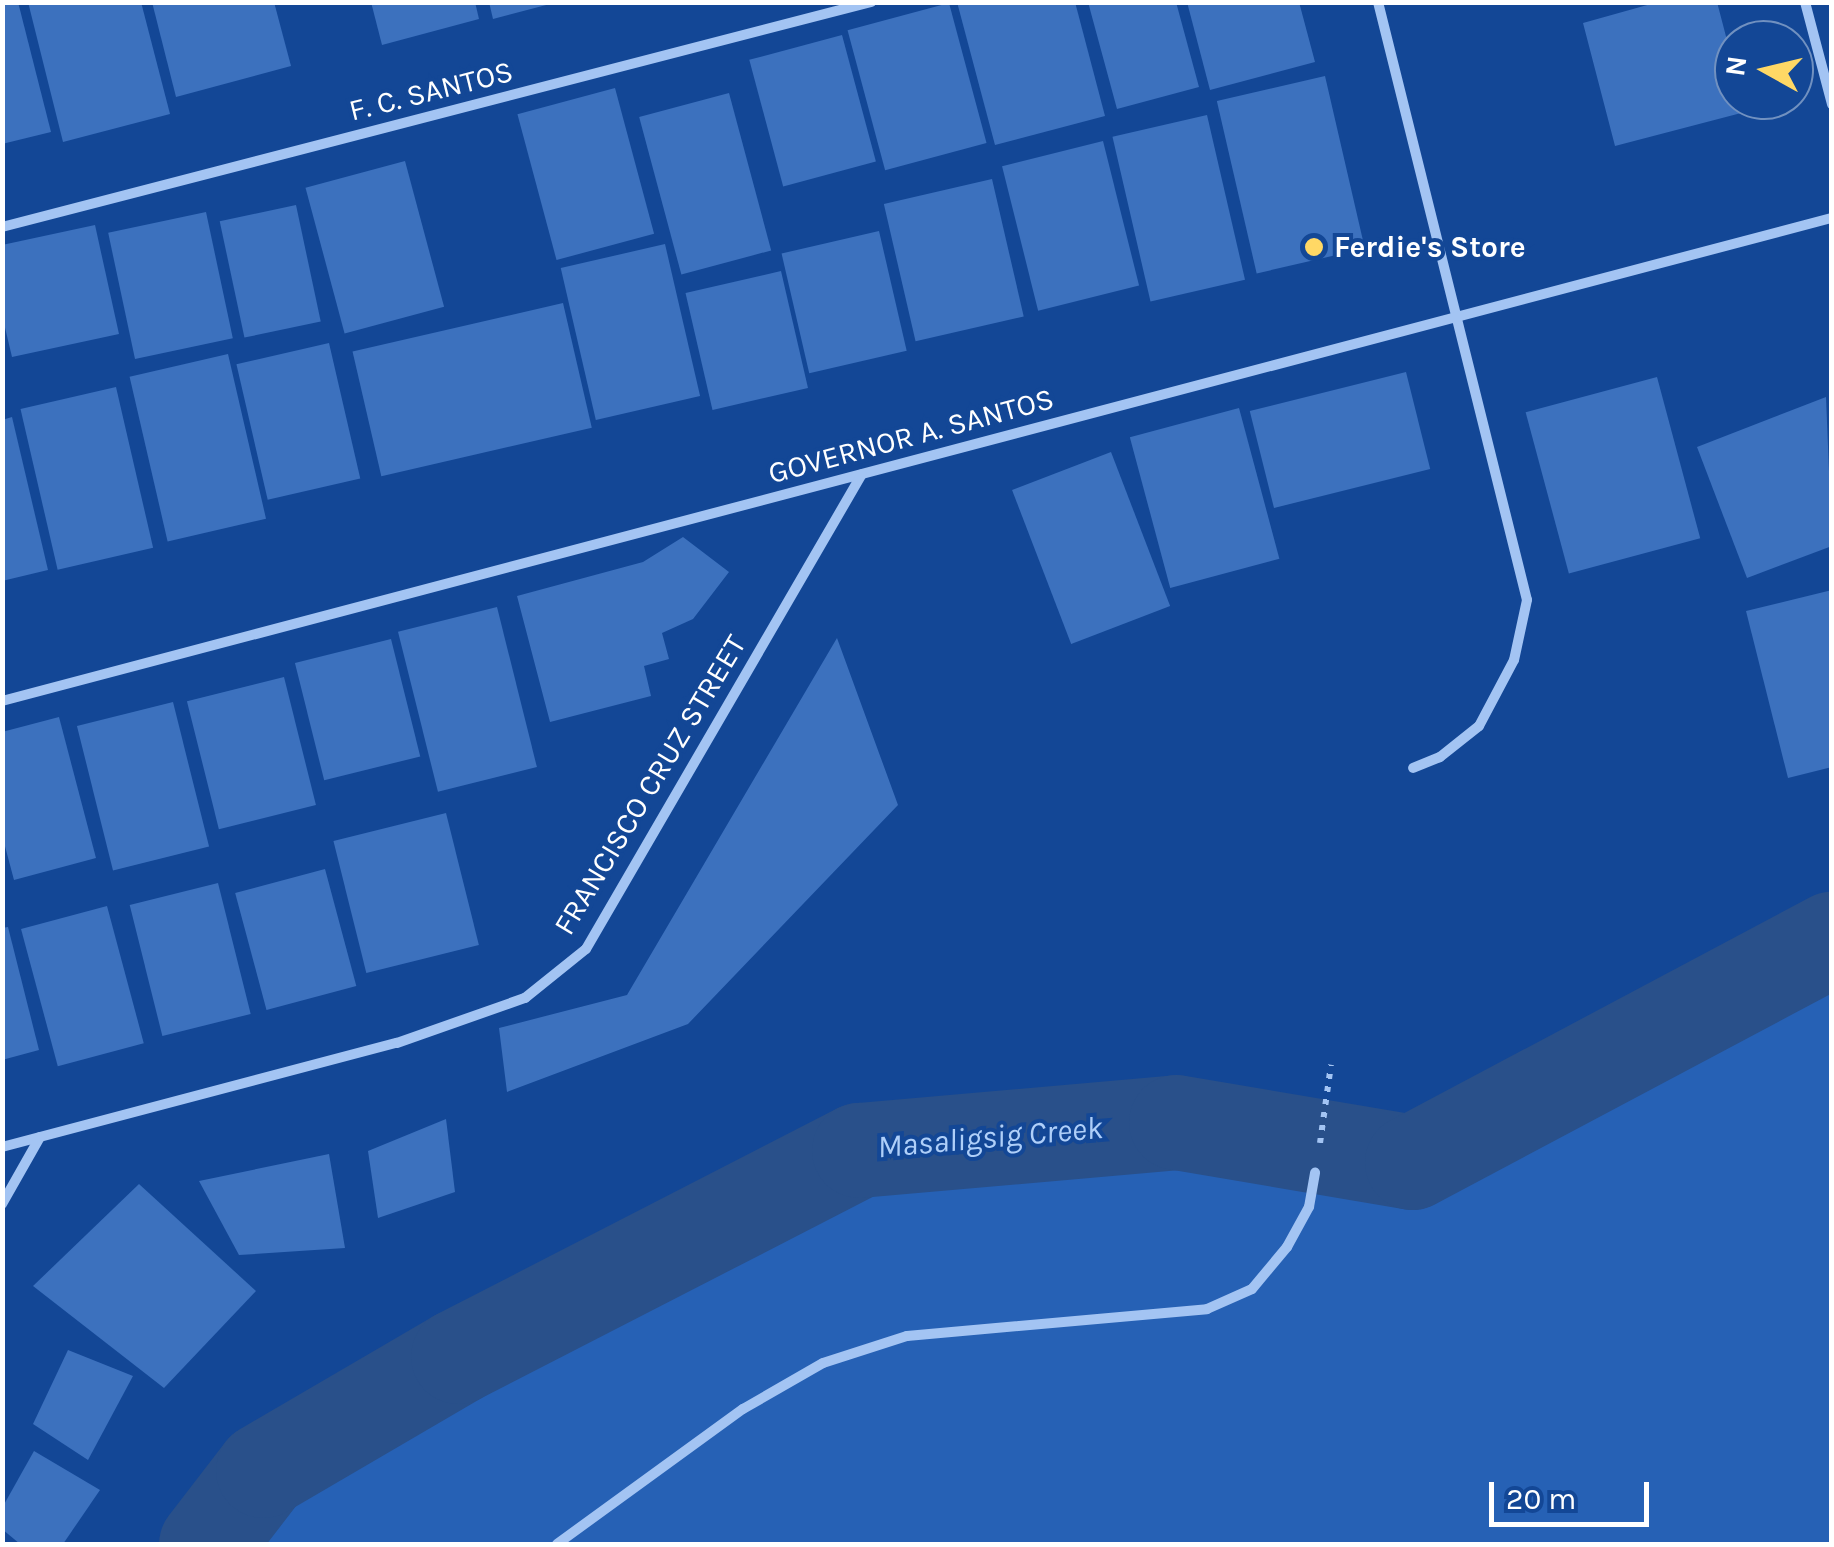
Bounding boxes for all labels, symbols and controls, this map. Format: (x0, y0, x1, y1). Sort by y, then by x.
north arrow (1714, 20, 1814, 120)
street label: F. C. SANTOS (345, 53, 517, 129)
text: N (1718, 54, 1754, 78)
place label: Ferdie's Store (1334, 229, 1526, 265)
marker: Ferdie's Store (1303, 236, 1325, 258)
street label: GOVERNOR A. SANTOS (764, 381, 1058, 491)
street label: FRANCISCO CRUZ STREET (546, 629, 754, 941)
water label: Masaligsig Creek (876, 1109, 1104, 1167)
scale bar (1494, 1462, 1654, 1524)
text: 20 m (1506, 1481, 1576, 1517)

